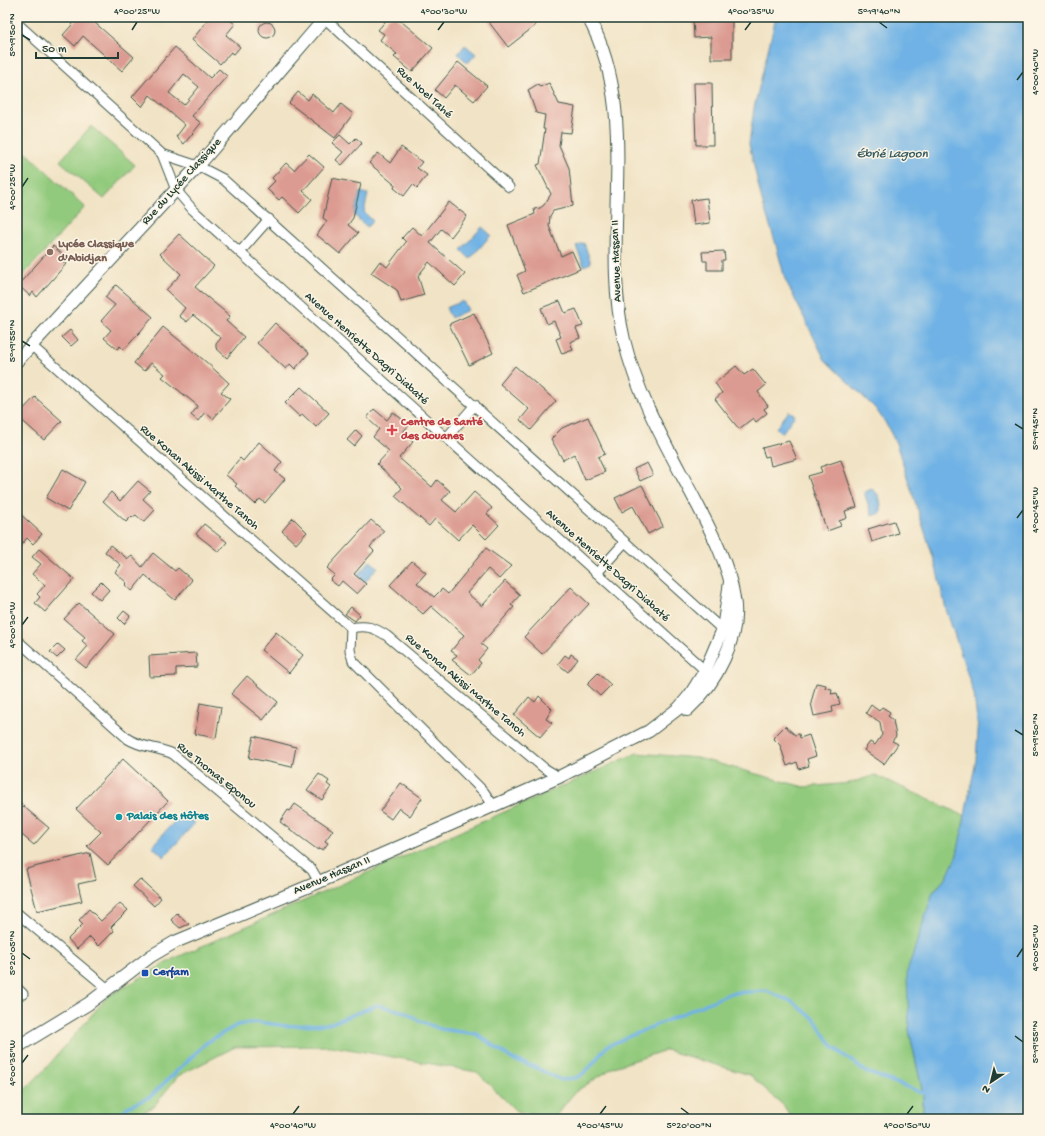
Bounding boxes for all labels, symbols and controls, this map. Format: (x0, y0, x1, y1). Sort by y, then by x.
text: 4°00'25"W (114, 6, 160, 18)
text: 4°00'30"W (421, 6, 468, 18)
text: 4°00'35"W (728, 6, 775, 18)
text: 5°19'40"N (858, 6, 901, 18)
text: 5°19'50"N (7, 13, 19, 56)
scale bar (36, 34, 118, 60)
text: 50 m (42, 43, 67, 57)
text: 4°00'40"W (1030, 48, 1042, 95)
street label: Rue Noel Tahé (393, 64, 456, 122)
street label: Rue du Lycée Classique (139, 135, 225, 228)
water label: Ébrié Lagoon (856, 147, 928, 162)
text: 4°00'25"W (7, 164, 19, 210)
street label: Avenue Hassan II (609, 220, 625, 302)
place label: Lycée Classique d'Abidjan (58, 238, 135, 266)
marker: Lycée Classique d'Abidjan (45, 247, 55, 257)
street label: Avenue Henriette Dagri Diabaté (301, 290, 431, 409)
text: 5°19'55"N (7, 319, 19, 362)
text: 5°19'45"N (1030, 408, 1042, 450)
place label: Centre de Santé des douanes (400, 416, 483, 444)
street label: Rue Konan Akissi Marthe Tanoh (137, 422, 262, 534)
marker: Centre de Santé des douanes (386, 424, 398, 436)
text: 4°00'45"W (1030, 487, 1042, 533)
street label: Avenue Henriette Dagri Diabaté (542, 507, 672, 626)
text: 4°00'30"W (7, 601, 19, 648)
street label: Rue Konan Akissi Marthe Tanoh (402, 631, 529, 741)
text: 5°19'50"N (1030, 713, 1042, 756)
street label: Rue Thomas Eponou (174, 740, 259, 812)
place label: Palais des Hôtes (126, 810, 209, 824)
marker: Palais des Hôtes (114, 812, 124, 822)
street label: Avenue Hassan II (291, 853, 373, 899)
text: 4°00'50"W (1030, 924, 1042, 971)
text: 5°20'05"N (7, 930, 19, 975)
place label: Cerfam (152, 966, 189, 980)
marker: Cerfam (140, 968, 150, 978)
text: 5°19'55"N (1030, 1020, 1042, 1063)
text: 4°00'35"W (7, 1039, 19, 1086)
north arrow (971, 1062, 1011, 1102)
text: N (980, 1082, 993, 1096)
text: 4°00'40"W (270, 1120, 317, 1132)
text: 4°00'45"W (577, 1120, 623, 1132)
text: 5°20'00"N (667, 1120, 712, 1132)
text: 4°00'50"W (884, 1120, 931, 1132)

